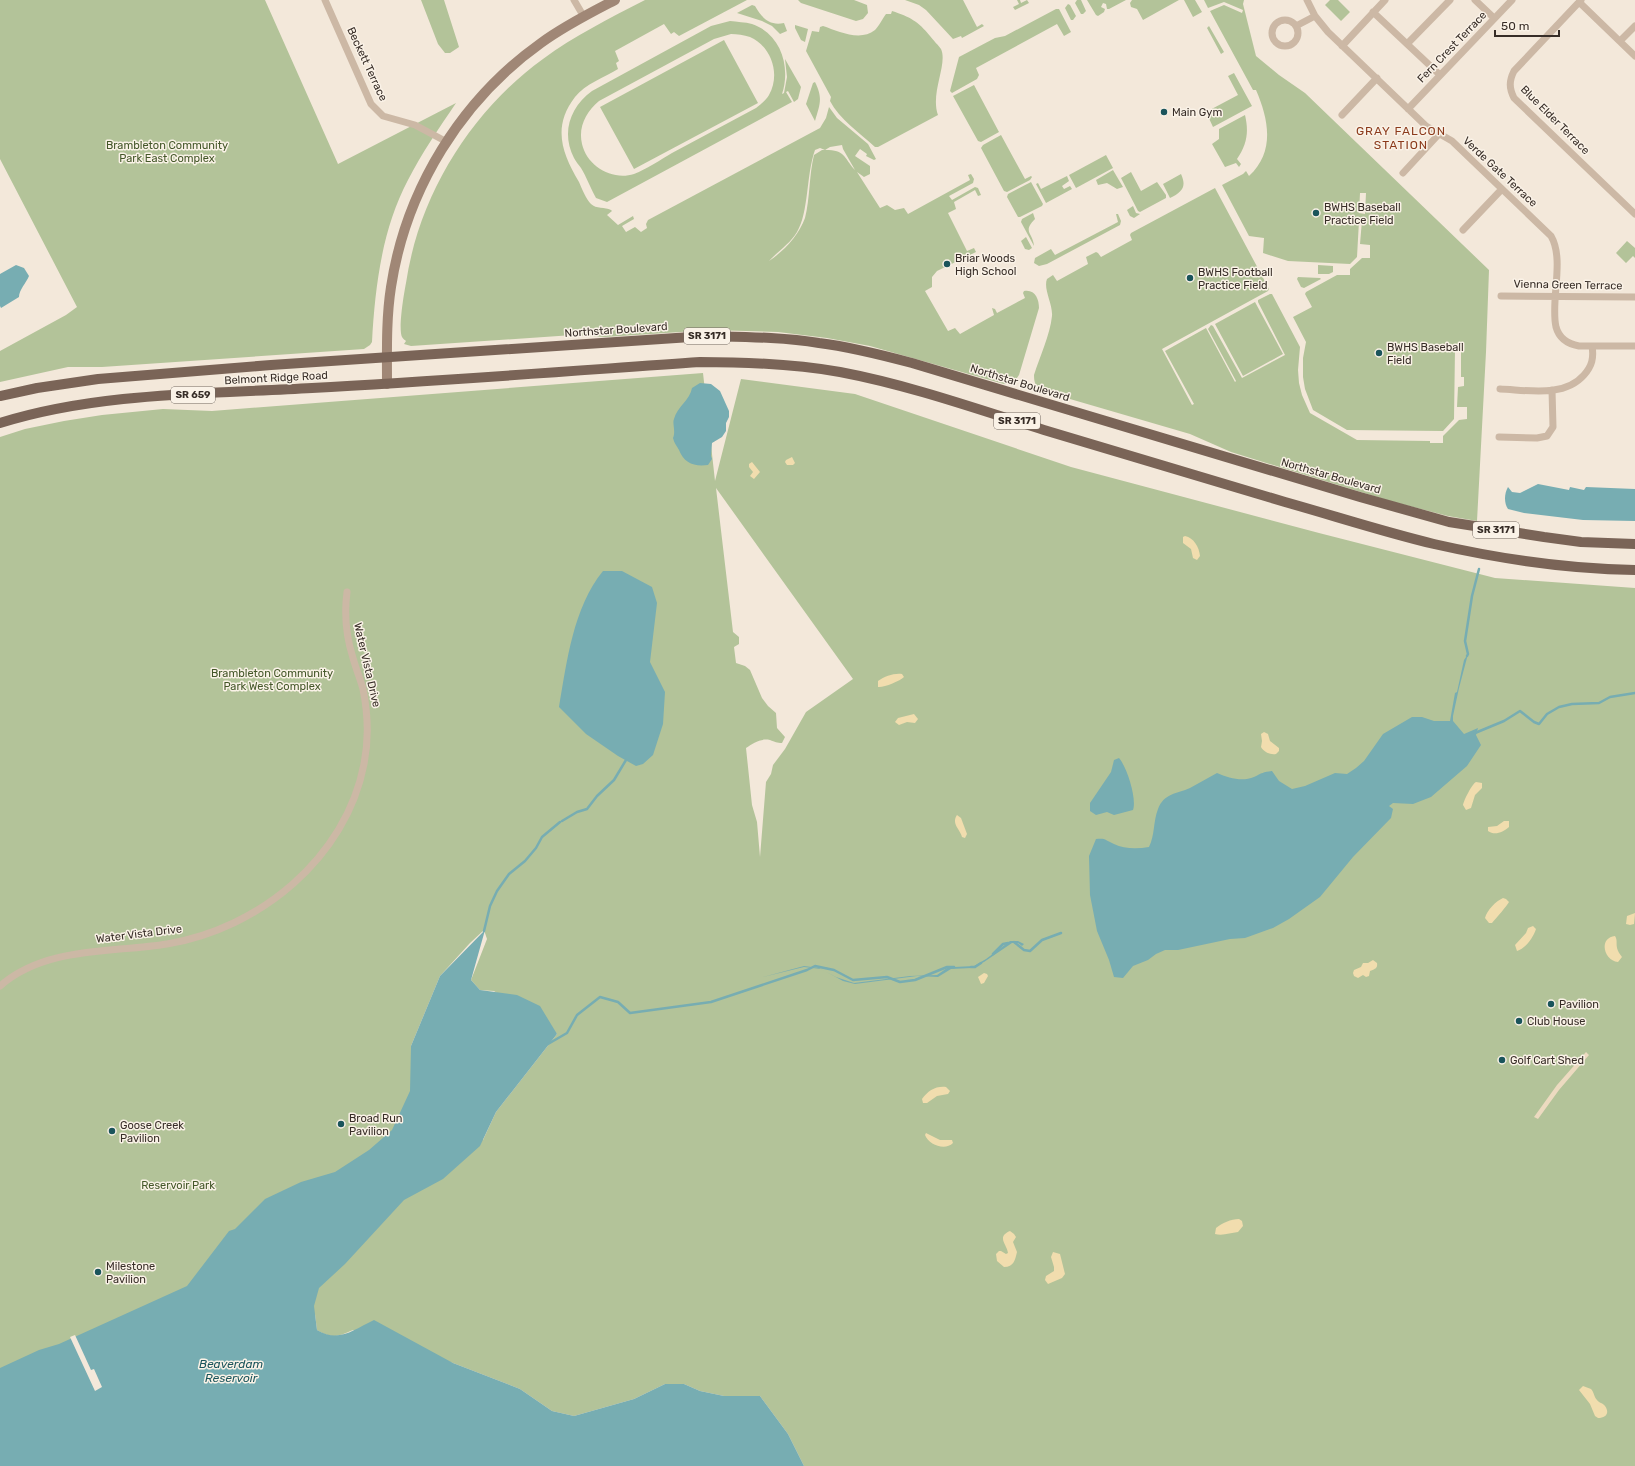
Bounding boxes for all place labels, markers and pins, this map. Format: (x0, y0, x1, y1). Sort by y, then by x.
place label: Main Gym (1172, 106, 1222, 119)
marker: Main Gym (1159, 107, 1169, 117)
place label: BWHS Baseball Practice Field (1324, 201, 1401, 227)
marker: BWHS Baseball Practice Field (1311, 208, 1321, 218)
place label: Briar Woods High School (955, 252, 1016, 278)
marker: Briar Woods High School (942, 259, 952, 269)
place label: BWHS Football Practice Field (1198, 266, 1273, 292)
marker: BWHS Football Practice Field (1185, 273, 1195, 283)
place label: BWHS Baseball Field (1387, 341, 1464, 367)
marker: BWHS Baseball Field (1374, 348, 1384, 358)
place label: Pavilion (1559, 998, 1599, 1011)
marker: Pavilion (1546, 999, 1556, 1009)
place label: Club House (1527, 1015, 1585, 1028)
marker: Club House (1514, 1016, 1524, 1026)
place label: Golf Cart Shed (1510, 1054, 1584, 1067)
marker: Golf Cart Shed (1497, 1055, 1507, 1065)
place label: Broad Run Pavilion (349, 1112, 403, 1138)
place label: Goose Creek Pavilion (120, 1119, 184, 1145)
marker: Broad Run Pavilion (336, 1119, 346, 1129)
marker: Goose Creek Pavilion (107, 1126, 117, 1136)
place label: Milestone Pavilion (106, 1260, 155, 1286)
marker: Milestone Pavilion (93, 1267, 103, 1277)

